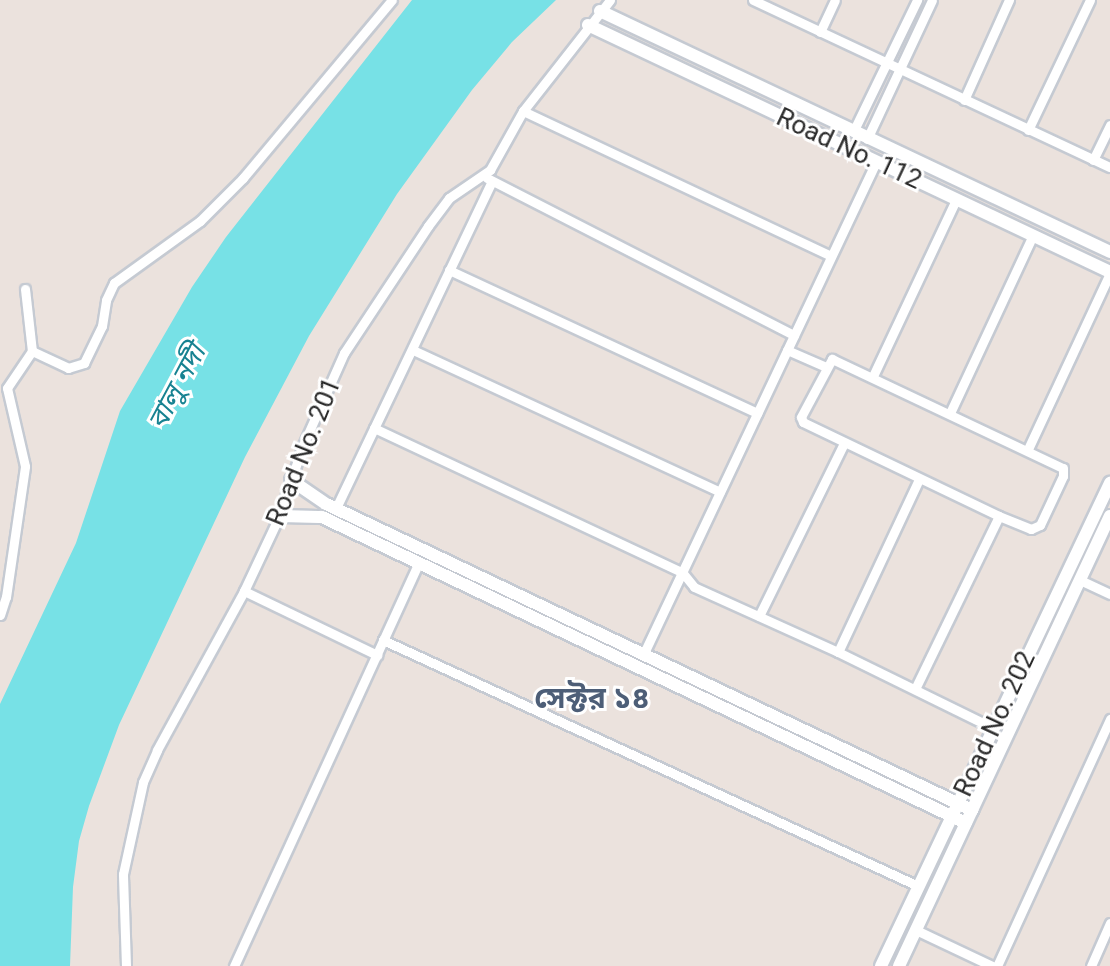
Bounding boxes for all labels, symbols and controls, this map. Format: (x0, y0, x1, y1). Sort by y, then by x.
street label: Road No. 112 (771, 102, 927, 196)
water label: বালু নদী (141, 339, 213, 435)
street label: Road No. 201 (260, 374, 348, 530)
street label: Road No. 202 (948, 646, 1042, 802)
district label: সেক্টর ১৪ (534, 680, 650, 716)

